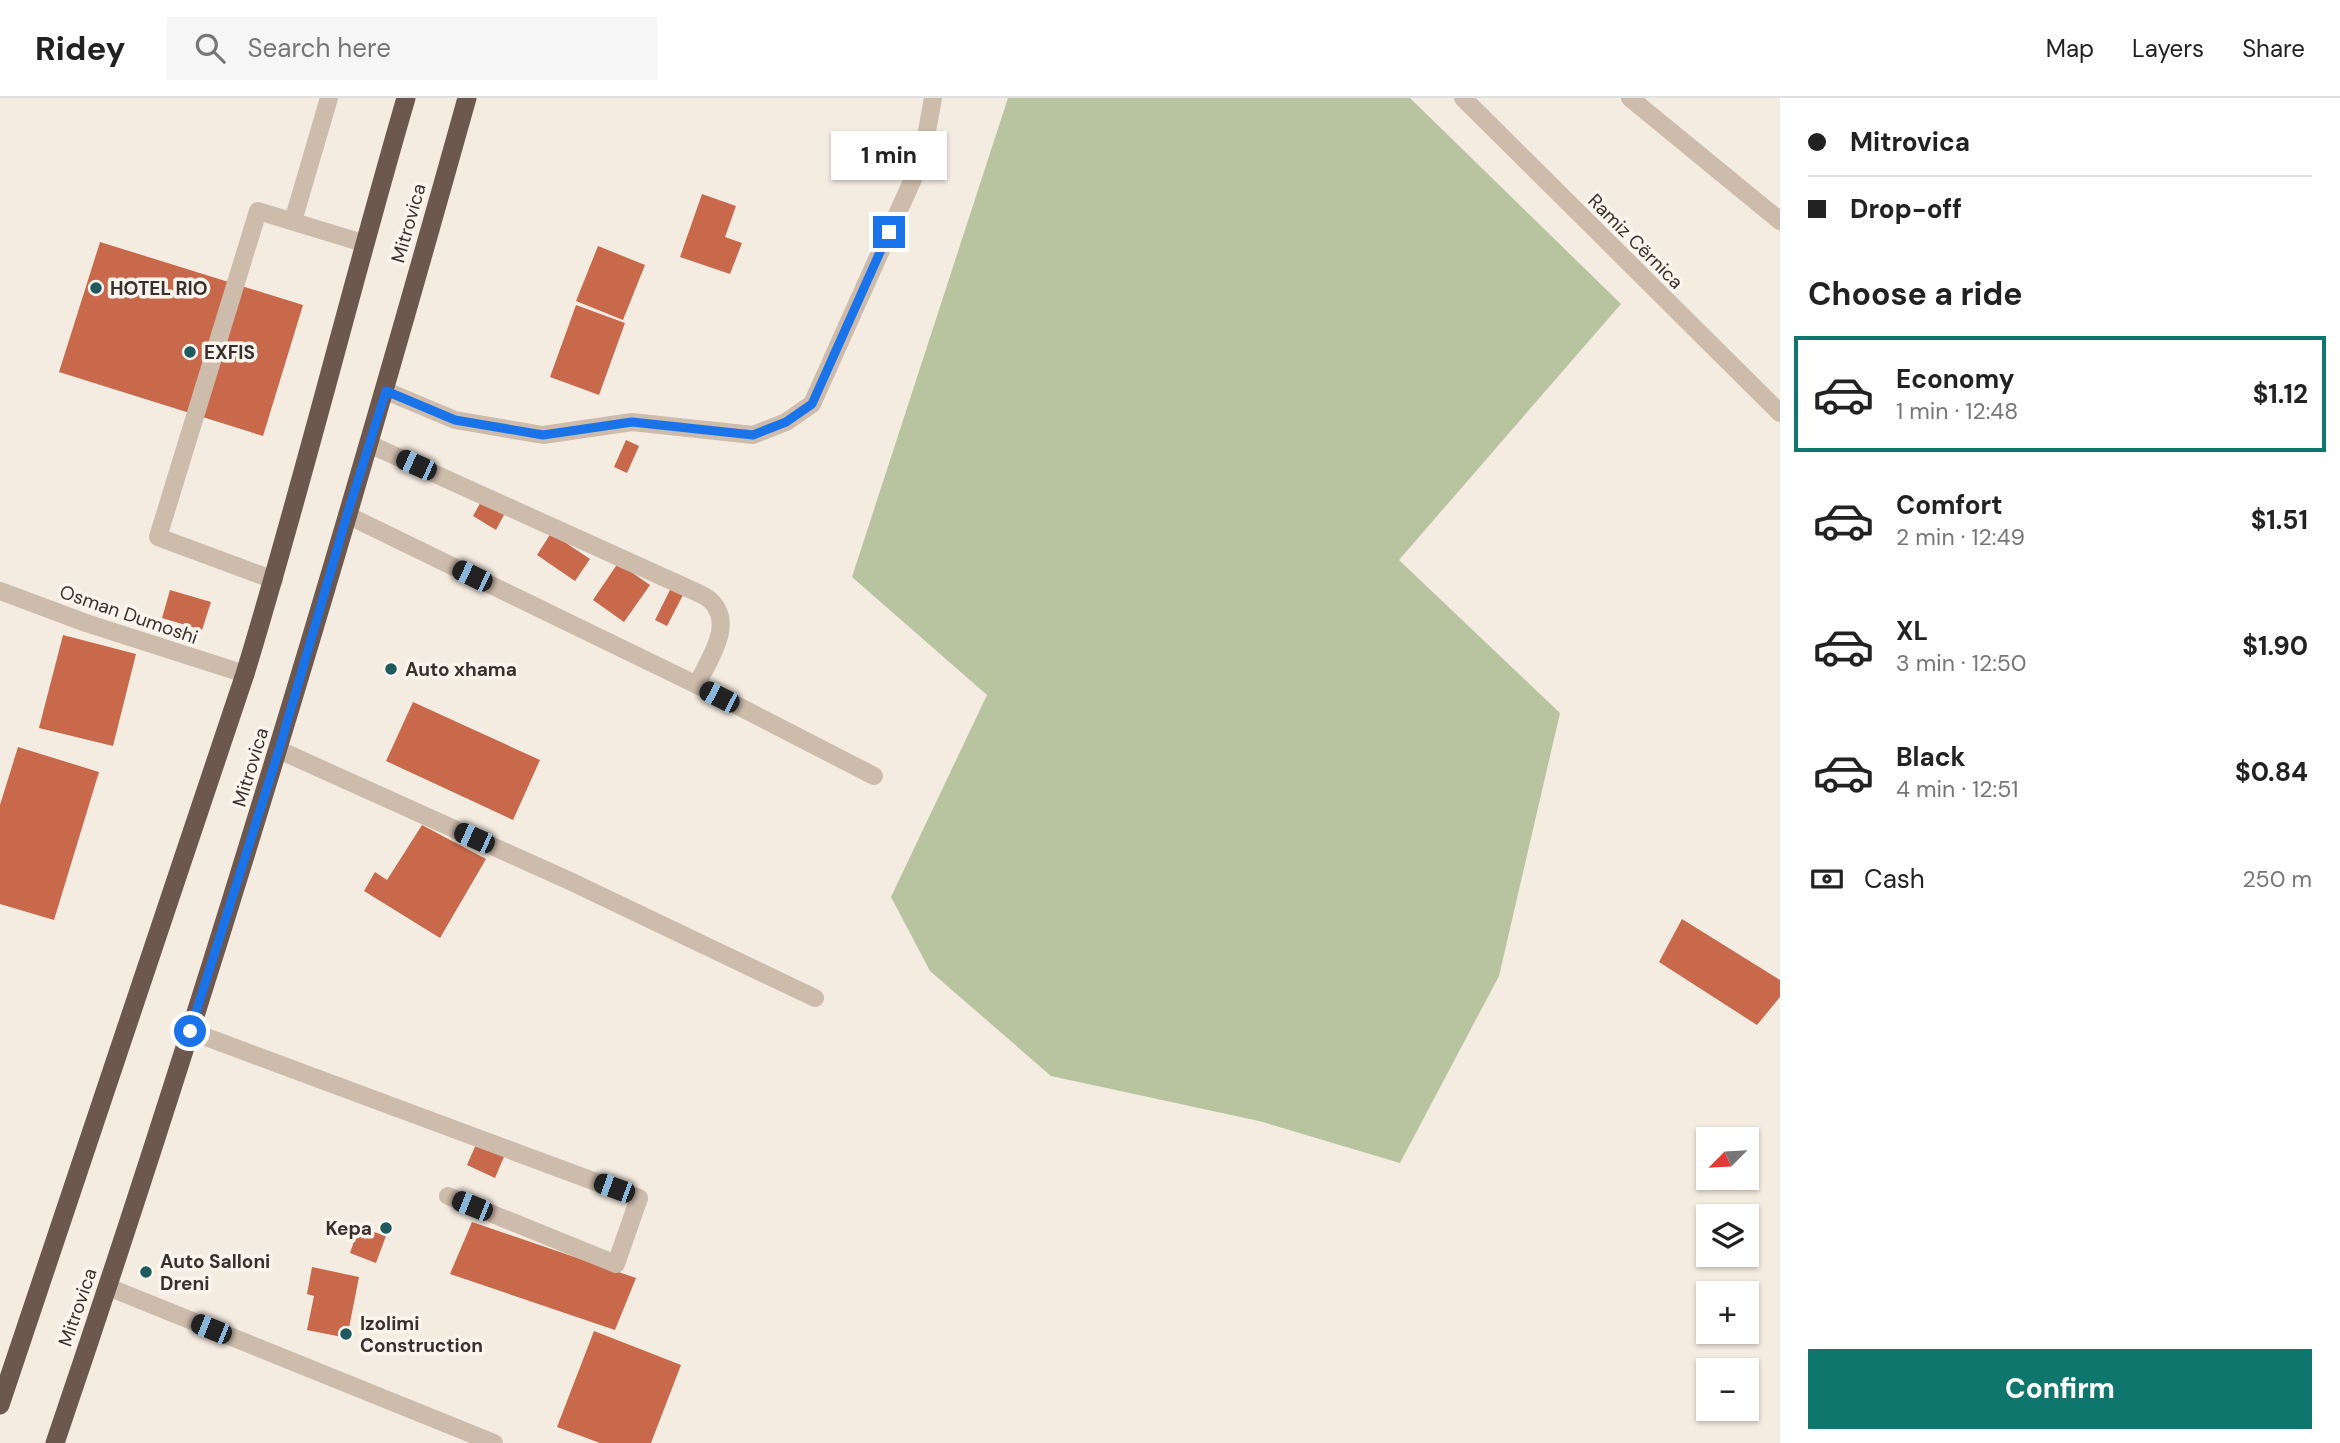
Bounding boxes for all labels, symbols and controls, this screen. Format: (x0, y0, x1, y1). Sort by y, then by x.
search box (167, 17, 657, 80)
text: Ridey (35, 27, 125, 70)
icon: search (191, 29, 229, 67)
text: Search here (247, 31, 391, 65)
text: Map (2046, 33, 2094, 64)
text: Layers (2132, 33, 2204, 64)
text: Share (2242, 33, 2305, 64)
text: Mitrovica (1850, 125, 1970, 159)
callout: 1 min (831, 130, 947, 180)
text: 1 min (861, 140, 917, 170)
street label: Mitrovica (385, 181, 432, 266)
street label: Ramiz Cërnica (1583, 188, 1689, 294)
text: Drop-off (1850, 192, 1962, 226)
route end (873, 216, 905, 248)
text: Choose a ride (1808, 273, 2023, 315)
place label: HOTEL RIO (110, 276, 208, 301)
marker: HOTEL RIO (88, 280, 104, 296)
place label: EXFIS (204, 340, 255, 365)
marker: EXFIS (182, 344, 198, 360)
text: Economy (1896, 362, 2014, 396)
icon: car (1812, 363, 1875, 426)
text: $1.12 (2253, 377, 2308, 411)
text: 1 min · 12:48 (1896, 396, 2018, 426)
car (393, 447, 440, 483)
text: Comfort (1896, 488, 2002, 522)
icon: car (1812, 489, 1875, 552)
text: $1.51 (2251, 503, 2308, 537)
text: 2 min · 12:49 (1896, 522, 2025, 552)
car (449, 557, 496, 595)
street label: Osman Dumoshi (56, 579, 201, 650)
text: XL (1896, 614, 1928, 648)
icon: car (1812, 615, 1875, 678)
text: $1.90 (2242, 629, 2308, 663)
text: 3 min · 12:50 (1896, 648, 2027, 678)
place label: Auto xhama (405, 657, 517, 682)
marker: Auto xhama (383, 661, 399, 677)
car (696, 678, 743, 716)
street label: Mitrovica (227, 725, 274, 810)
text: Black (1896, 740, 1966, 774)
icon: car (1812, 741, 1875, 804)
text: $0.84 (2235, 755, 2308, 789)
text: 4 min · 12:51 (1896, 774, 2018, 804)
car (451, 820, 498, 856)
icon: cash (1808, 860, 1846, 898)
text: Cash (1864, 862, 1925, 896)
text: 250 m (2242, 864, 2312, 894)
route start (174, 1015, 206, 1047)
north arrow (1696, 1127, 1759, 1190)
map controls (1696, 1127, 1759, 1421)
car (591, 1171, 638, 1205)
car (449, 1188, 496, 1224)
button: layers (1696, 1204, 1759, 1267)
place label: Kepa (325, 1216, 372, 1241)
marker: Kepa (378, 1220, 394, 1236)
place label: Auto Salloni Dreni (160, 1249, 270, 1296)
marker: Auto Salloni Dreni (138, 1264, 154, 1280)
street label: Mitrovica (52, 1265, 103, 1350)
button: + (1696, 1281, 1759, 1344)
car (188, 1311, 235, 1347)
place label: Izolimi Construction (360, 1311, 483, 1358)
marker: Izolimi Construction (338, 1326, 354, 1342)
button: Confirm (1808, 1349, 2312, 1429)
button: − (1696, 1358, 1759, 1421)

